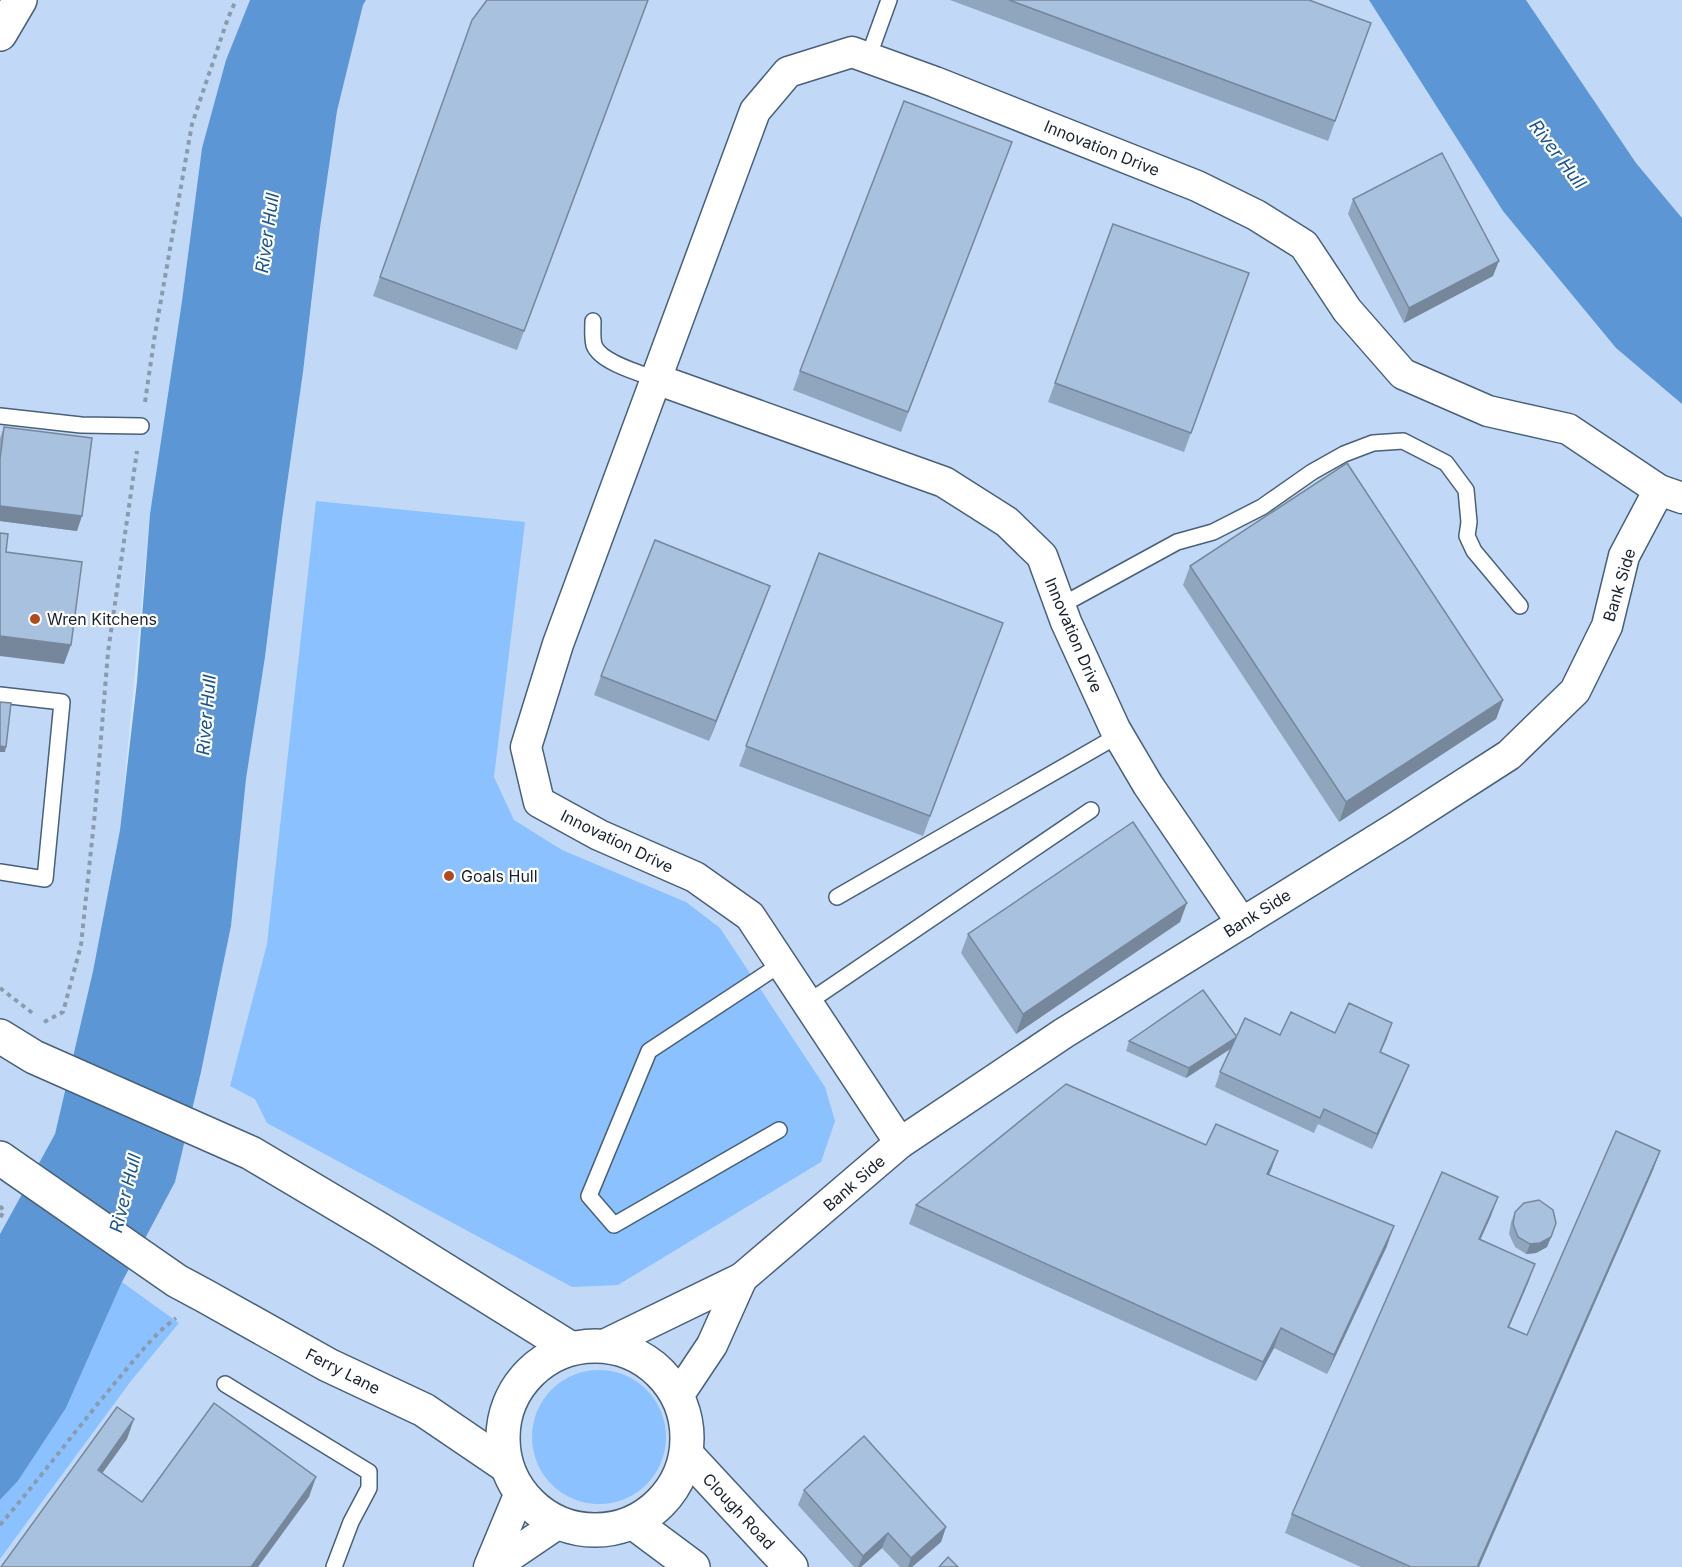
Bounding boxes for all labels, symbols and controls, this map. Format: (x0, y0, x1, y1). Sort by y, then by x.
water label: River Hull (1525, 115, 1591, 193)
street label: Innovation Drive (1041, 116, 1163, 180)
water label: River Hull (251, 191, 283, 274)
street label: Bank Side (1598, 546, 1640, 624)
street label: Innovation Drive (1041, 575, 1107, 695)
place label: Wren Kitchens (47, 609, 157, 629)
marker: Wren Kitchens (28, 612, 42, 626)
water label: River Hull (192, 673, 220, 756)
street label: Innovation Drive (557, 805, 677, 877)
place label: Goals Hull (461, 866, 538, 886)
marker: Goals Hull (442, 869, 456, 883)
street label: Bank Side (1220, 885, 1294, 941)
water label: River Hull (105, 1151, 145, 1235)
street label: Bank Side (819, 1151, 889, 1215)
street label: Ferry Lane (302, 1344, 384, 1398)
street label: Clough Road (699, 1469, 779, 1553)

